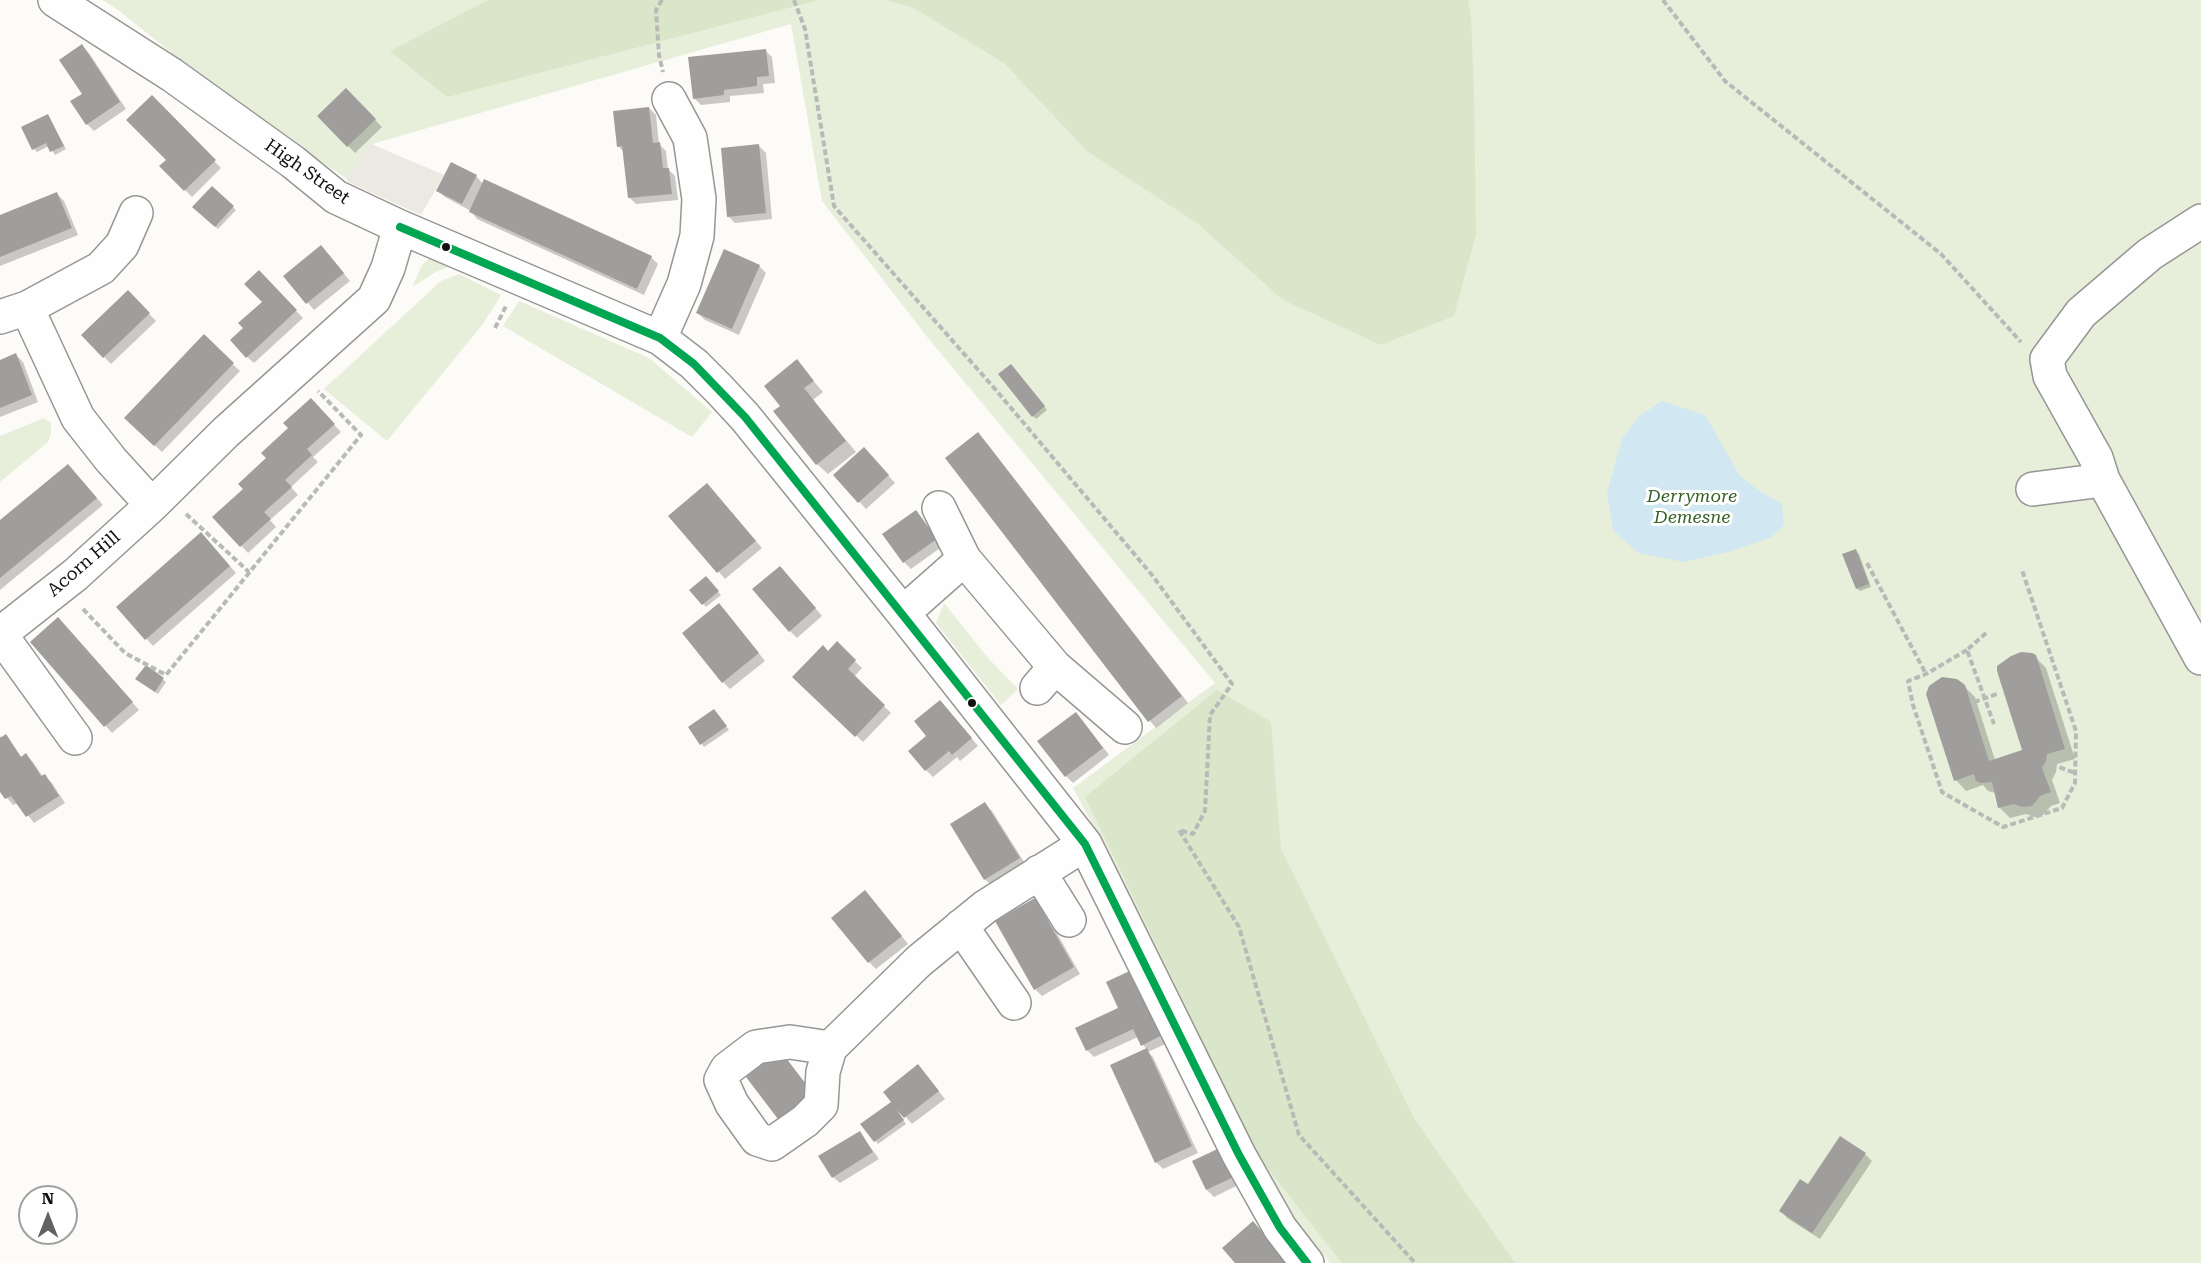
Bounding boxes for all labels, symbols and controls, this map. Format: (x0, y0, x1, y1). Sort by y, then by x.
street label: High Street (260, 135, 354, 209)
unlabelled marker (440, 241, 452, 253)
park label: Derrymore Demesne (1647, 486, 1737, 528)
street label: Acorn Hill (43, 527, 125, 601)
unlabelled marker (966, 697, 978, 709)
north arrow (18, 1185, 78, 1245)
text: N (42, 1189, 54, 1208)

